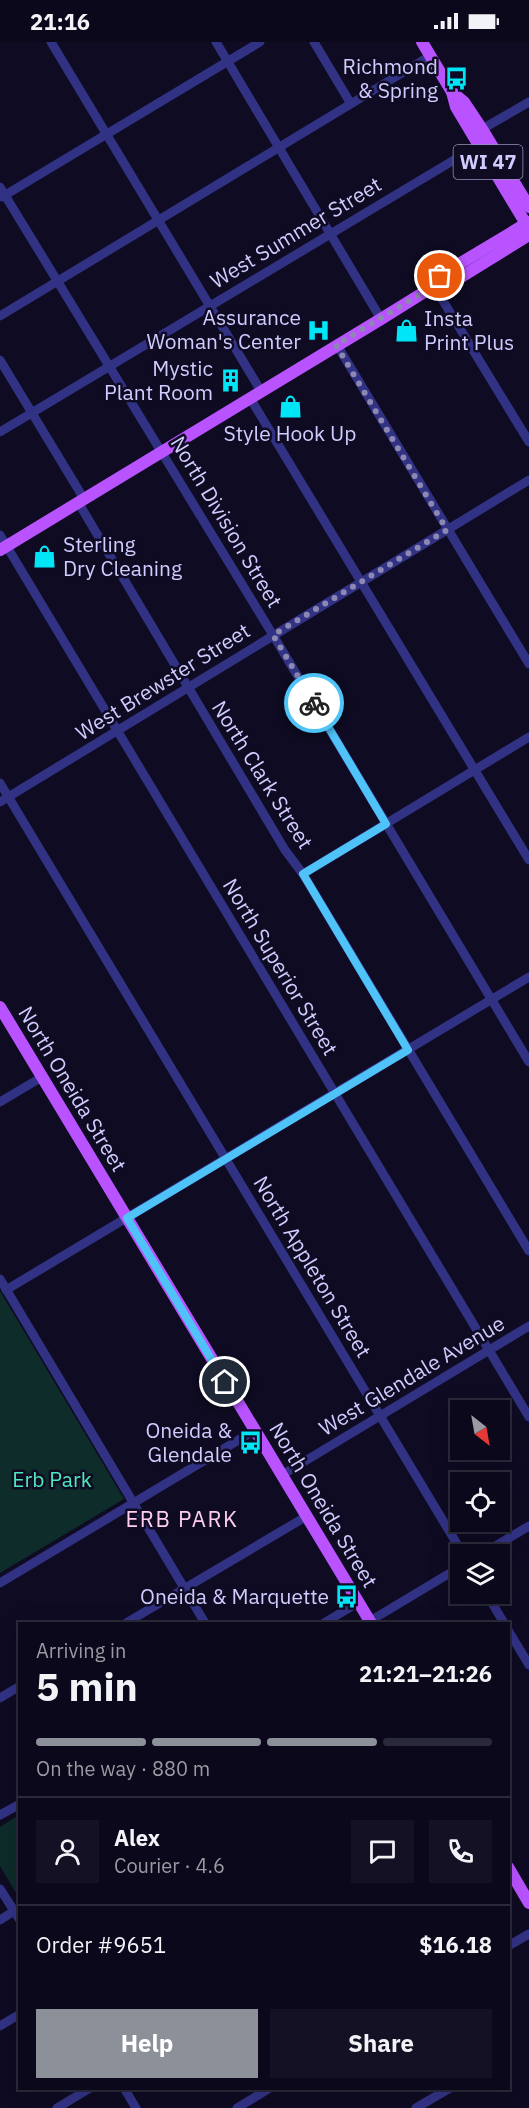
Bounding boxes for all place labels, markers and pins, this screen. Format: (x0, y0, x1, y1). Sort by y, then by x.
place label: Richmond & Spring (343, 52, 438, 104)
bus stop icon: Richmond & Spring (443, 66, 469, 92)
pin (414, 250, 465, 301)
place label: Assurance Woman's Center (146, 303, 301, 355)
place label: Insta Print Plus (424, 304, 514, 356)
hospital icon: Assurance Woman's Center (306, 317, 332, 343)
shop icon: Insta Print Plus (393, 318, 419, 344)
place label: Mystic Plant Room (104, 354, 213, 406)
building icon: Mystic Plant Room (218, 368, 244, 394)
shop icon: Style Hook Up (277, 393, 303, 419)
place label: Style Hook Up (223, 419, 357, 447)
place label: Sterling Dry Cleaning (63, 530, 182, 582)
shop icon: Sterling Dry Cleaning (32, 544, 58, 570)
pin (199, 1356, 250, 1407)
place label: Oneida & Glendale (146, 1416, 232, 1468)
bus stop icon: Oneida & Glendale (237, 1430, 263, 1456)
place label: Oneida & Marquette (140, 1582, 329, 1610)
bus stop icon: Oneida & Marquette (334, 1584, 360, 1610)

